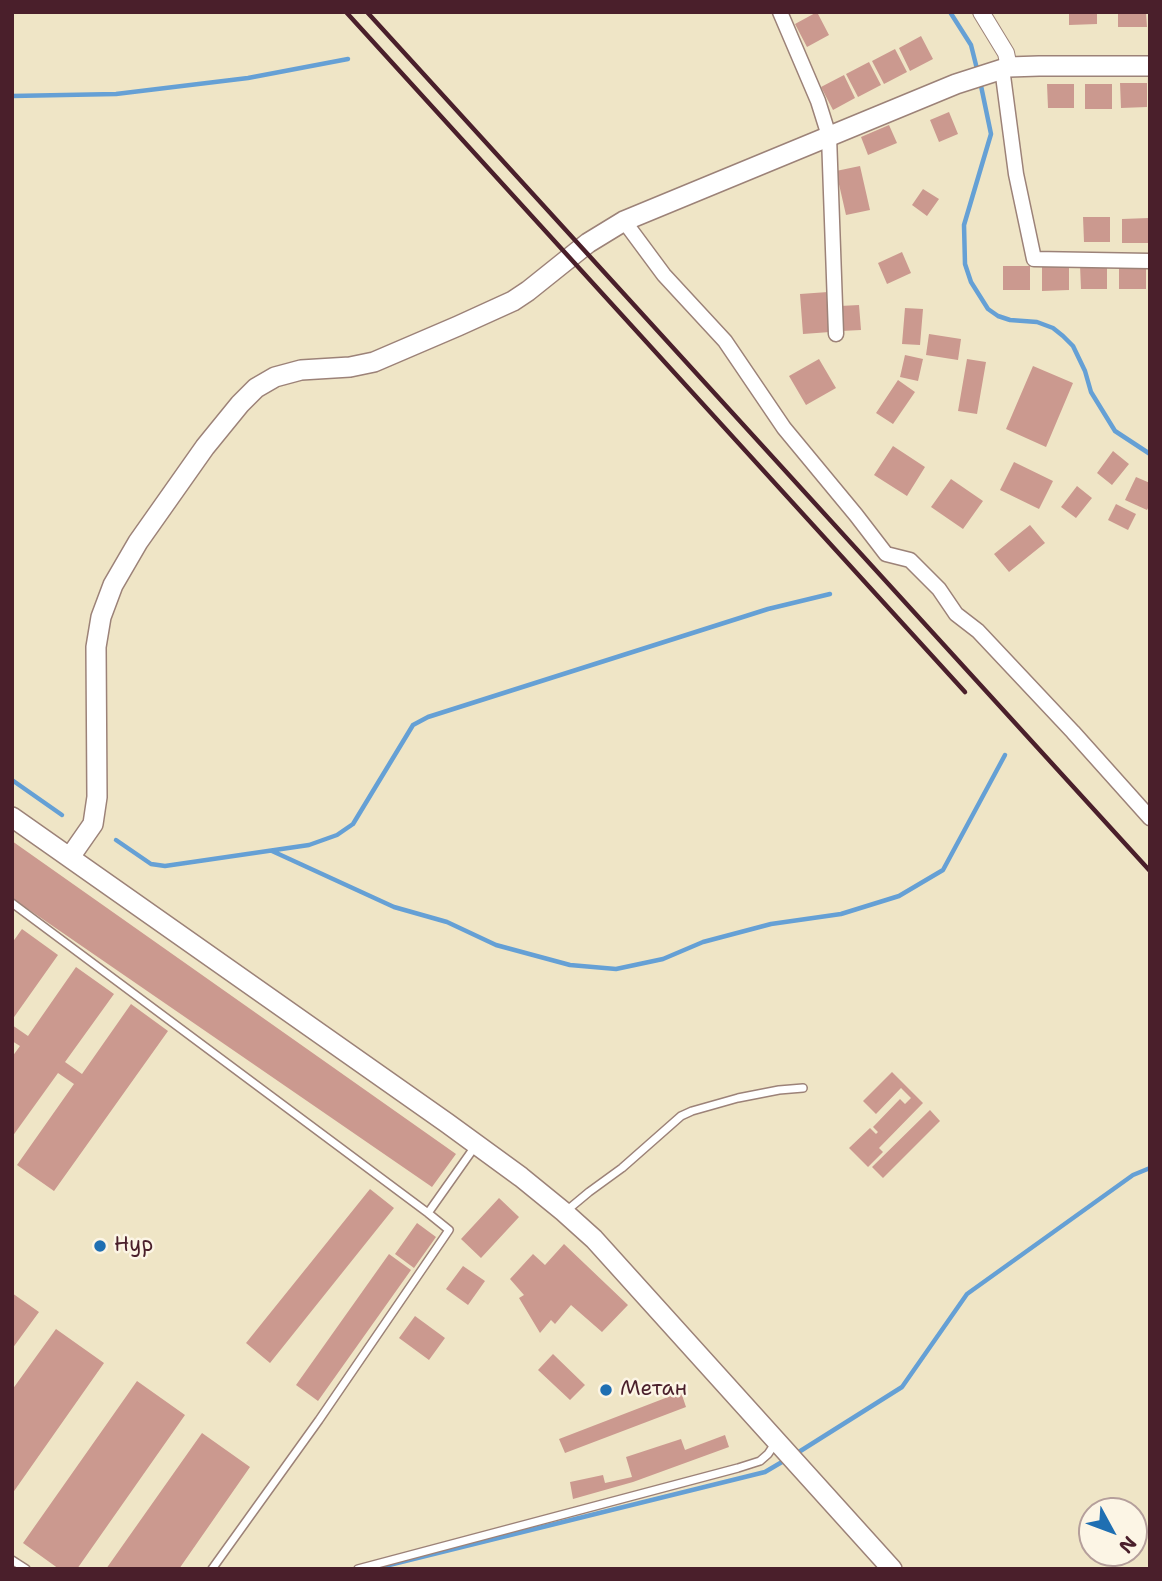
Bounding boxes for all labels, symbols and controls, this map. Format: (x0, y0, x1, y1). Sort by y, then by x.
place label: Нур (114, 1233, 153, 1259)
marker: Нур (92, 1238, 108, 1254)
place label: Метан (620, 1377, 687, 1403)
marker: Метан (598, 1382, 614, 1398)
north arrow (1078, 1497, 1148, 1567)
text: N (1113, 1531, 1142, 1559)

